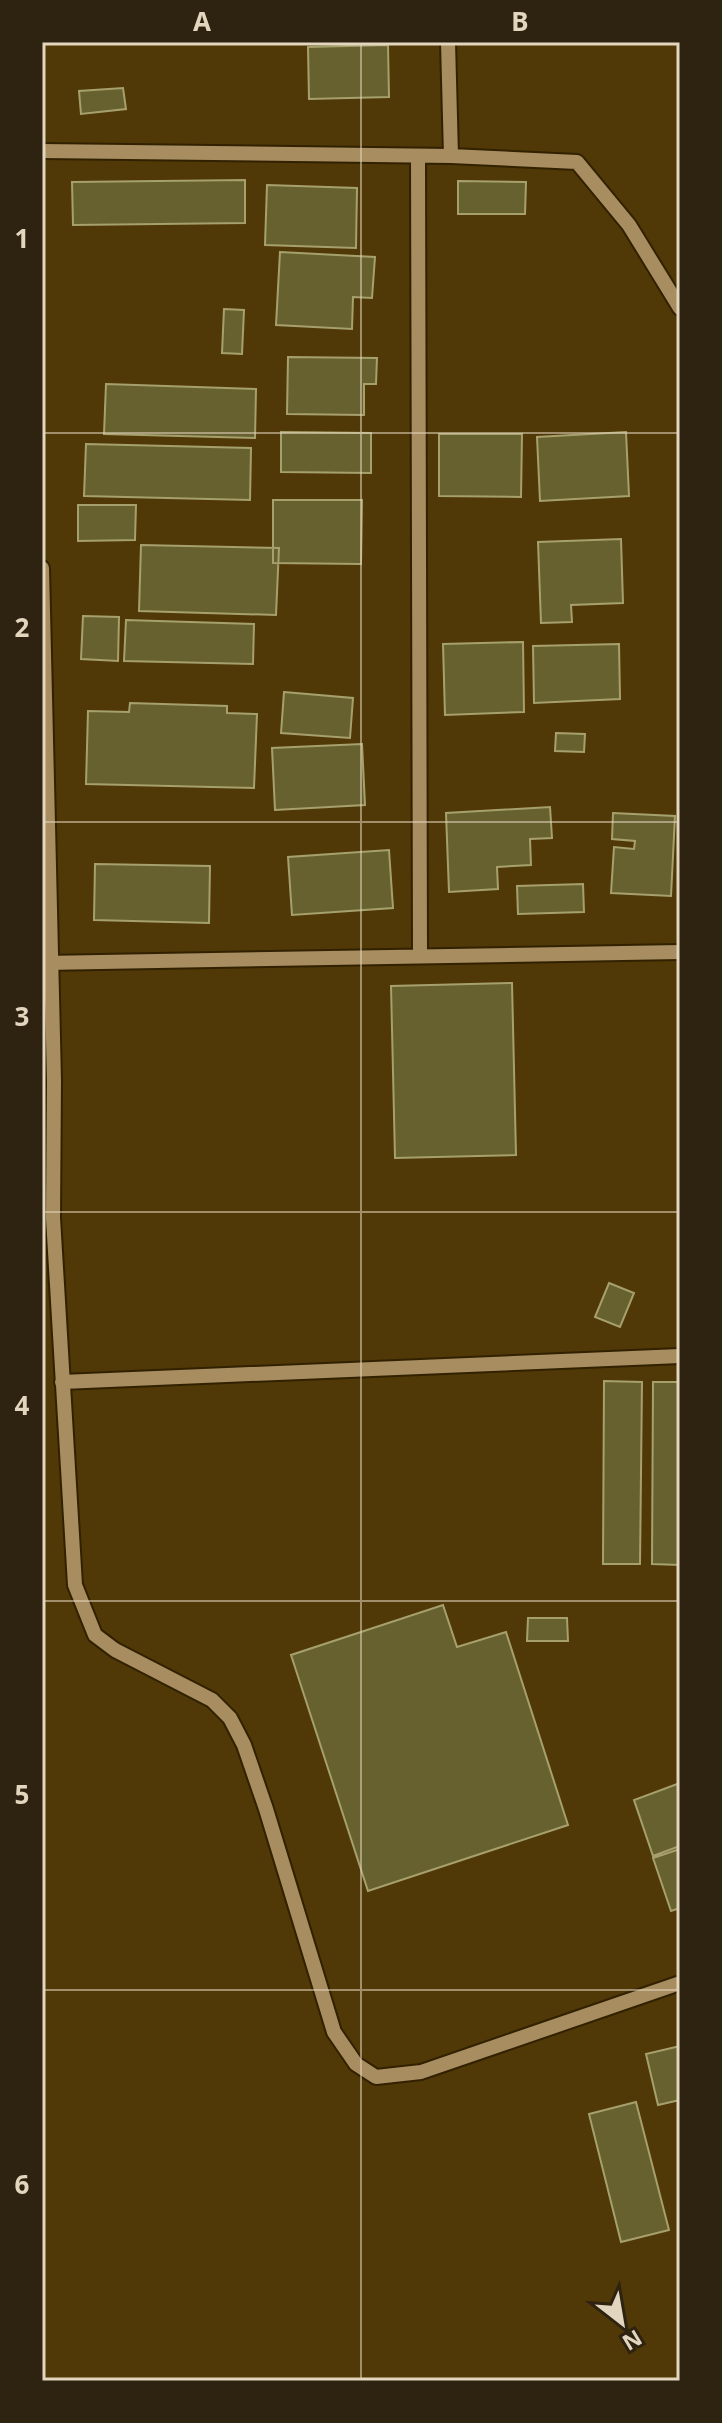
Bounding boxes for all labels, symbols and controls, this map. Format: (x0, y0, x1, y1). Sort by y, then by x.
text: A (193, 3, 211, 39)
text: B (511, 3, 529, 39)
text: 1 (15, 220, 29, 256)
text: 2 (15, 609, 30, 645)
text: 3 (15, 998, 29, 1034)
text: 4 (15, 1387, 30, 1423)
text: 5 (15, 1776, 29, 1812)
text: 6 (15, 2166, 30, 2202)
north arrow (582, 2283, 662, 2363)
text: N (617, 2324, 648, 2358)

